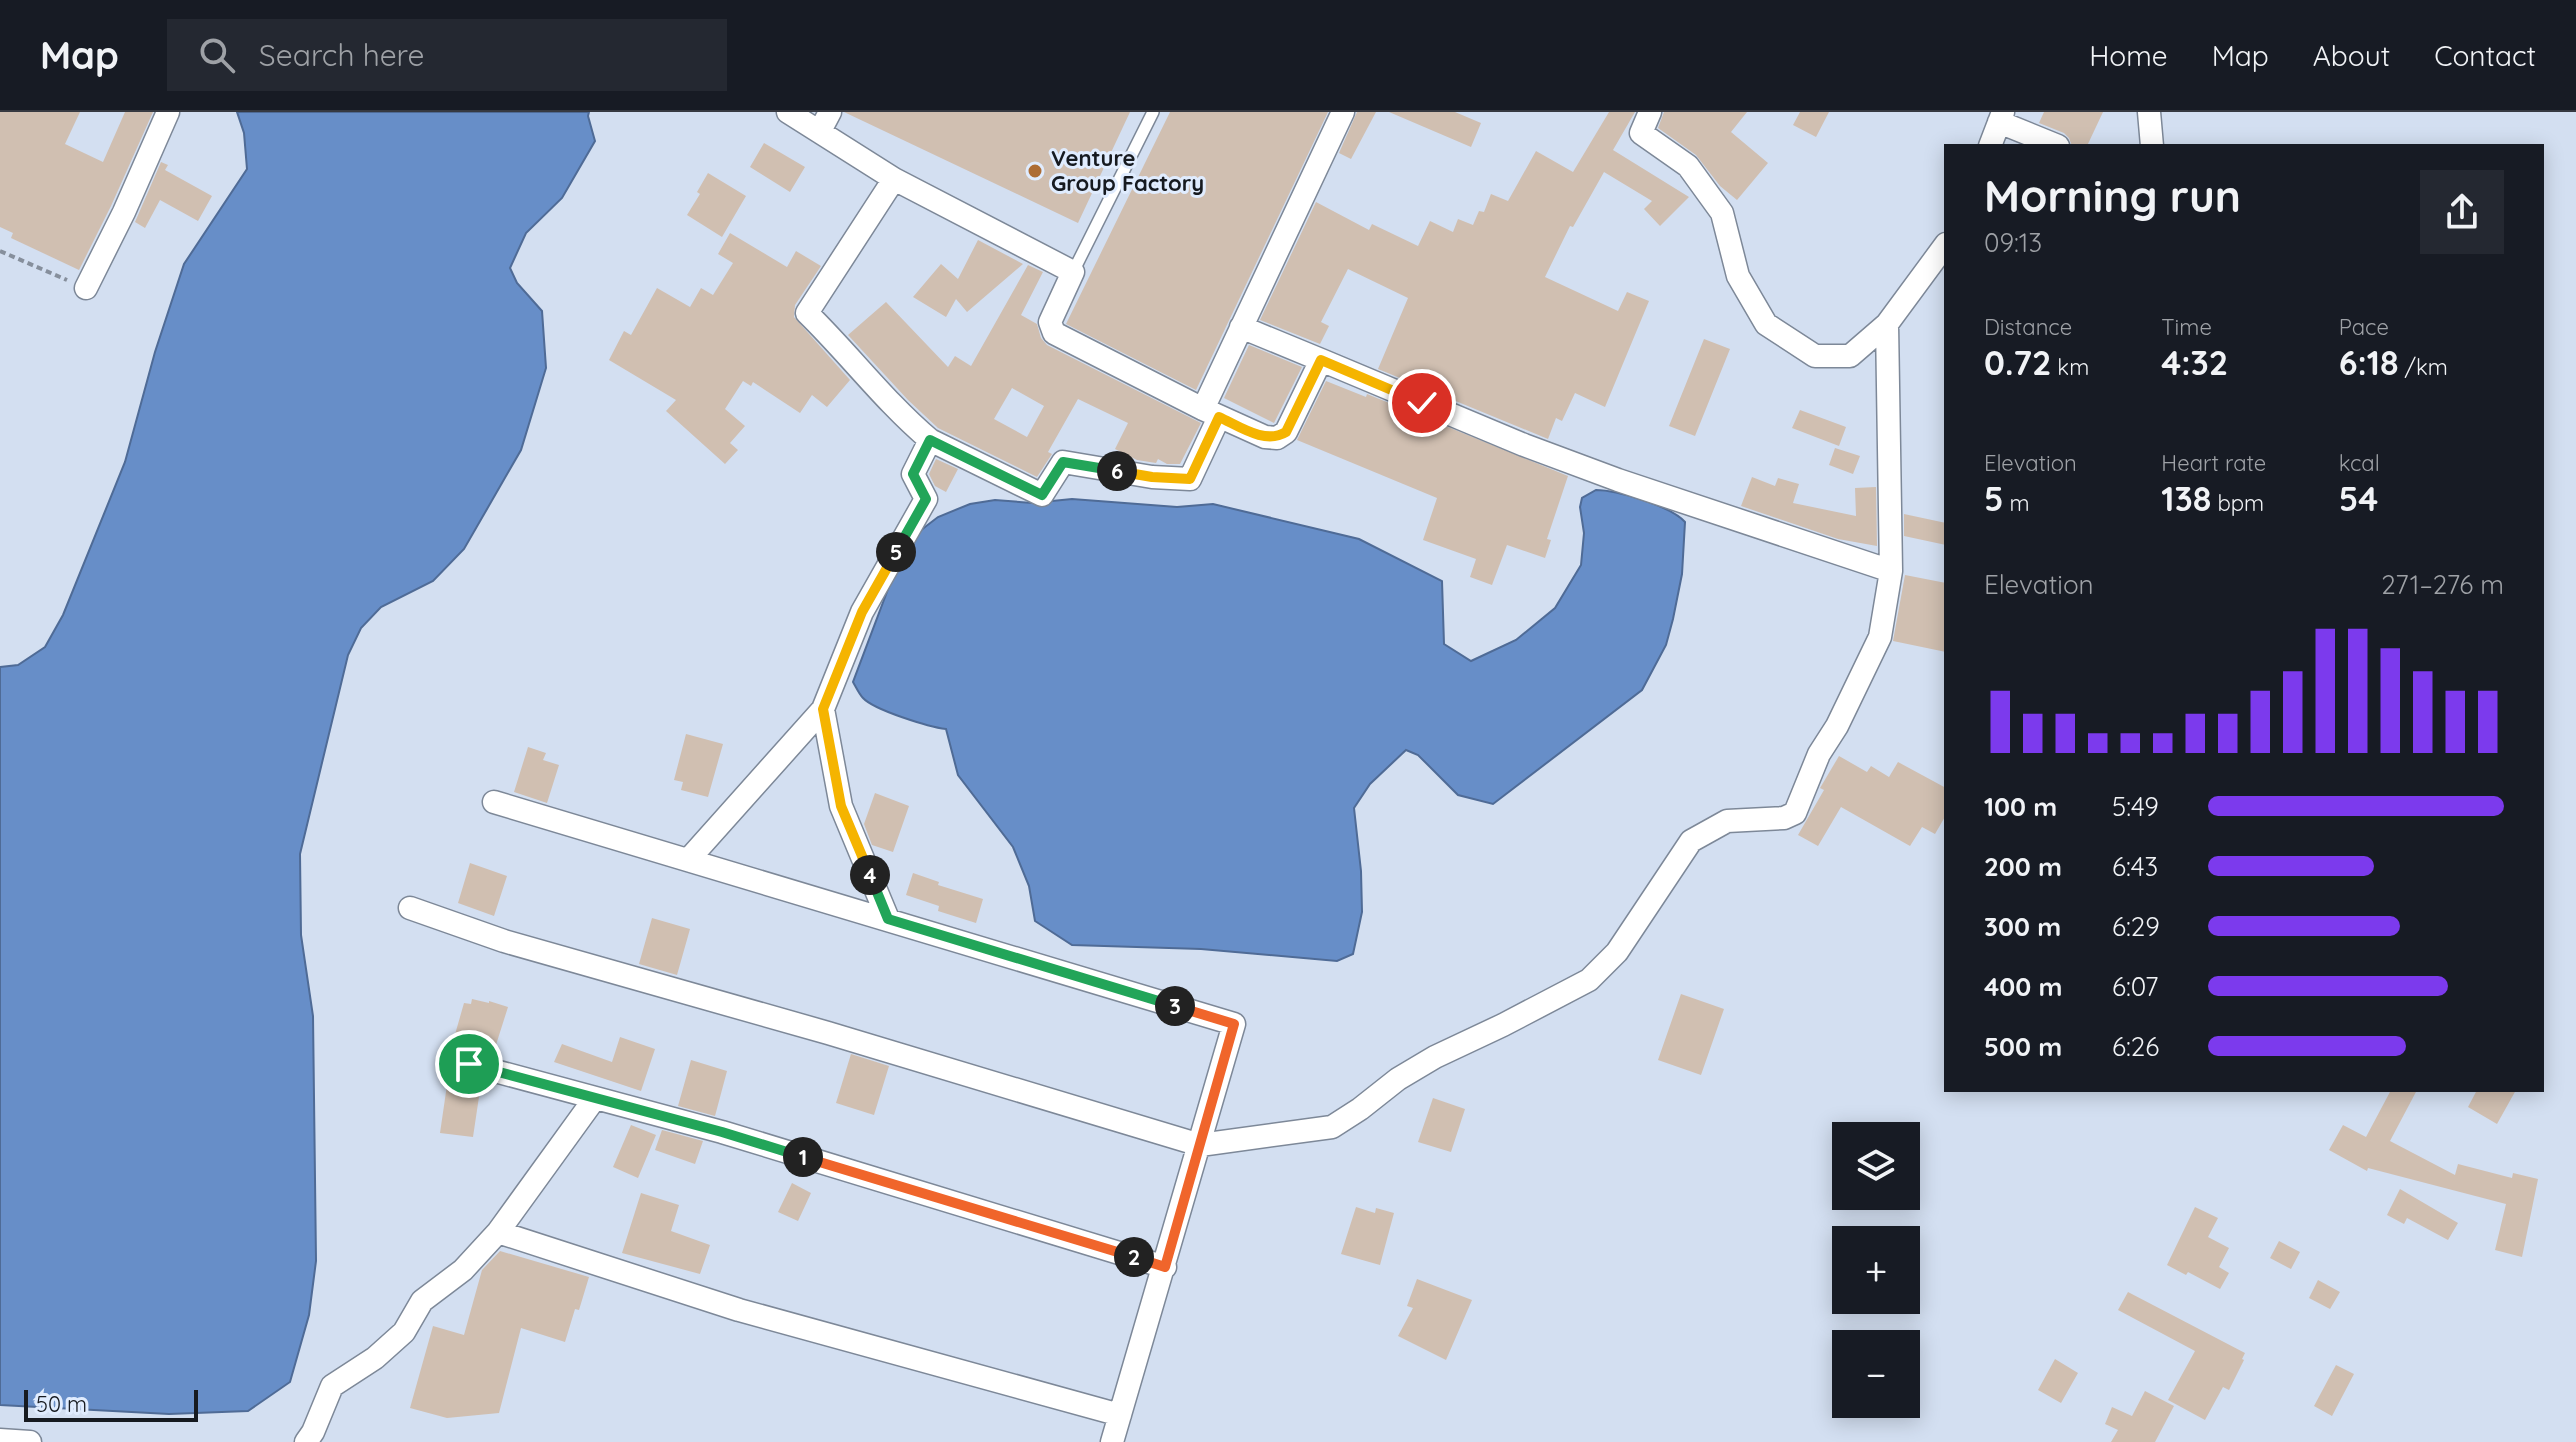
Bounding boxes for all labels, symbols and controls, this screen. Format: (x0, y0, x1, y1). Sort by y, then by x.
search box (167, 19, 727, 91)
text: Map (40, 31, 119, 79)
icon: search (195, 33, 239, 77)
text: Search here (259, 36, 424, 74)
text: Home (2089, 38, 2168, 73)
text: Map (2212, 38, 2269, 73)
text: About (2313, 38, 2390, 73)
text: Contact (2434, 38, 2536, 73)
place label: Venture Group Factory (1051, 144, 1204, 197)
marker: Venture Group Factory (1026, 162, 1044, 180)
text: Morning run (1984, 168, 2241, 223)
button: share (2420, 170, 2504, 254)
text: 09:13 (1984, 226, 2042, 259)
text: Distance (1984, 313, 2072, 341)
text: Time (2161, 313, 2212, 341)
text: Pace (2339, 313, 2389, 341)
text: 0.72 (1984, 341, 2051, 384)
text: 4:32 (2161, 341, 2228, 384)
text: 6:18 (2339, 341, 2399, 384)
text: km (2051, 353, 2089, 381)
text: /km (2399, 353, 2448, 381)
pin (1388, 369, 1456, 437)
icon: check (1400, 381, 1444, 425)
text: Elevation (1984, 449, 2077, 477)
text: Heart rate (2161, 449, 2266, 477)
text: kcal (2339, 449, 2380, 477)
pin: 6 (1097, 451, 1137, 491)
text: 6 (1111, 457, 1123, 485)
text: 5 (1984, 477, 2004, 520)
text: 138 (2161, 477, 2211, 520)
text: 54 (2339, 477, 2378, 520)
text: m (2004, 489, 2030, 517)
text: bpm (2211, 489, 2264, 517)
pin: 5 (876, 532, 916, 572)
text: 5 (890, 538, 902, 566)
text: Elevation (1984, 568, 2094, 601)
text: 271–276 m (2381, 568, 2504, 601)
text: 100 m (1984, 790, 2057, 823)
text: 5:49 (2112, 790, 2159, 823)
text: 200 m (1984, 850, 2062, 883)
text: 6:43 (2112, 850, 2158, 883)
pin: 4 (850, 855, 890, 895)
text: 4 (864, 861, 876, 889)
text: 300 m (1984, 910, 2061, 943)
text: 6:29 (2112, 910, 2160, 943)
text: 400 m (1984, 970, 2062, 1003)
text: 6:07 (2112, 970, 2158, 1003)
pin: 3 (1155, 986, 1195, 1026)
text: 3 (1169, 992, 1181, 1020)
pin (435, 1030, 503, 1098)
text: 500 m (1984, 1030, 2062, 1063)
text: 6:26 (2112, 1030, 2159, 1063)
icon: arrive (447, 1042, 491, 1086)
map controls (1832, 1122, 1920, 1418)
button: layers (1832, 1122, 1920, 1210)
pin: 1 (783, 1137, 823, 1177)
text: 1 (799, 1143, 807, 1171)
button: + (1832, 1226, 1920, 1314)
pin: 2 (1114, 1237, 1154, 1277)
text: 2 (1128, 1243, 1140, 1271)
button: − (1832, 1330, 1920, 1418)
scale bar (24, 1386, 198, 1422)
text: 50 m (36, 1390, 87, 1418)

